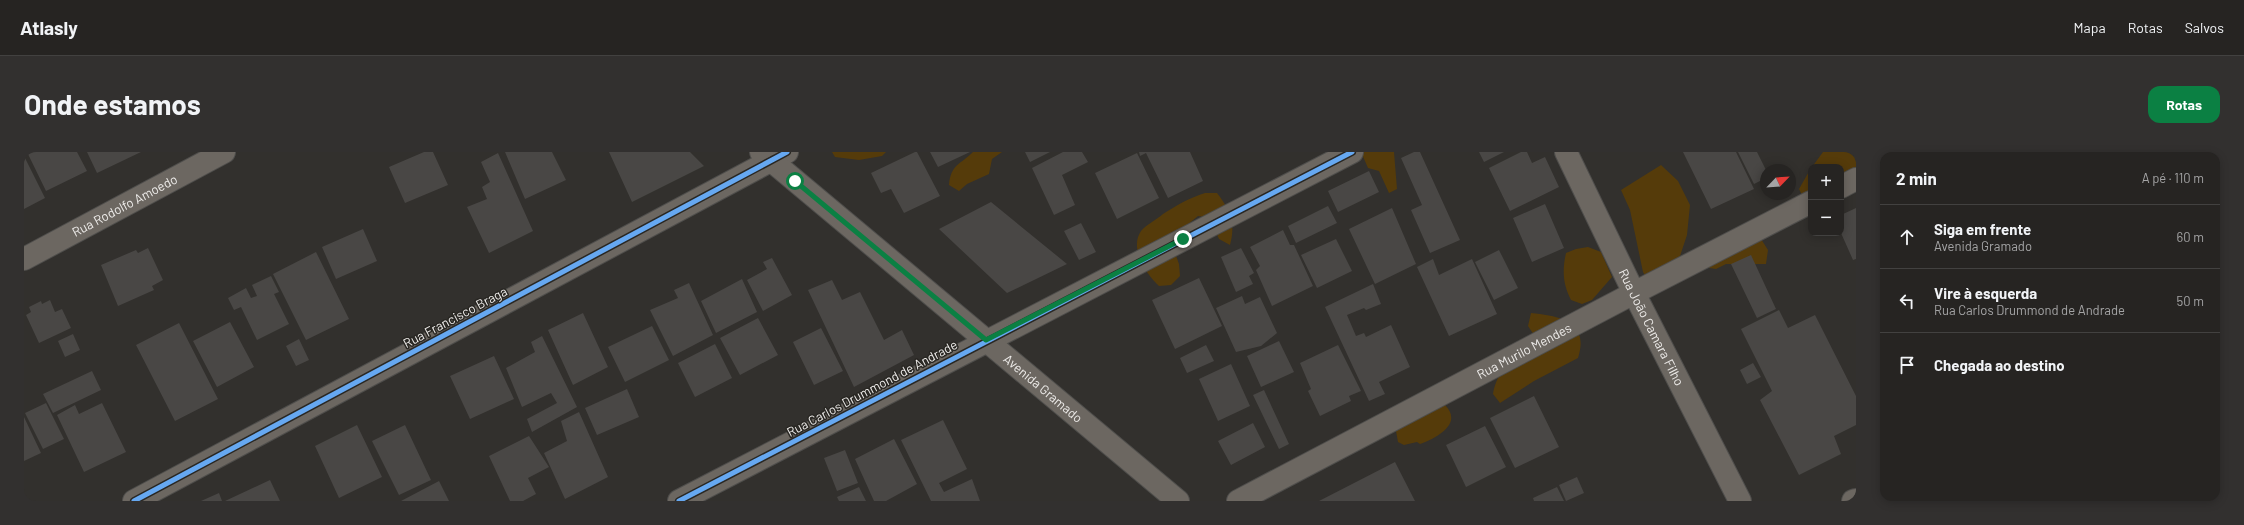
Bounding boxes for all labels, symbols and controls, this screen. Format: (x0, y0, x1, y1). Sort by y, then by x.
text: Atlasly (20, 16, 78, 39)
text: Mapa (2074, 19, 2106, 36)
text: Rotas (2128, 19, 2163, 36)
text: Salvos (2185, 19, 2224, 36)
button: Rotas (2148, 86, 2220, 123)
text: Onde estamos (24, 87, 201, 121)
north arrow (1760, 164, 1796, 200)
map controls (1808, 164, 1844, 236)
button: + (1808, 164, 1844, 200)
text: 2 min (1896, 168, 1937, 188)
text: A pé · 110 m (2142, 170, 2204, 186)
street label: Rua Rodolfo Amoedo (69, 171, 180, 240)
route start (786, 172, 804, 190)
button: − (1808, 200, 1844, 236)
text: Siga em frente (1934, 220, 2031, 238)
icon: ahead (1896, 226, 1918, 248)
text: 60 m (2177, 229, 2204, 245)
route end (1174, 230, 1192, 248)
text: Avenida Gramado (1934, 238, 2032, 254)
street label: Rua João Camara Filho (1616, 266, 1688, 388)
street label: Rua Francisco Braga (400, 283, 510, 351)
text: Vire à esquerda (1934, 284, 2037, 302)
icon: left (1896, 290, 1918, 312)
text: 50 m (2177, 293, 2204, 309)
text: Rua Carlos Drummond de Andrade (1934, 302, 2125, 318)
street label: Rua Murilo Mendes (1474, 319, 1574, 382)
street label: Rua Carlos Drummond de Andrade (784, 336, 960, 440)
street label: Avenida Gramado (1000, 351, 1086, 426)
icon: arrive (1896, 354, 1918, 376)
text: Chegada ao destino (1934, 356, 2065, 374)

